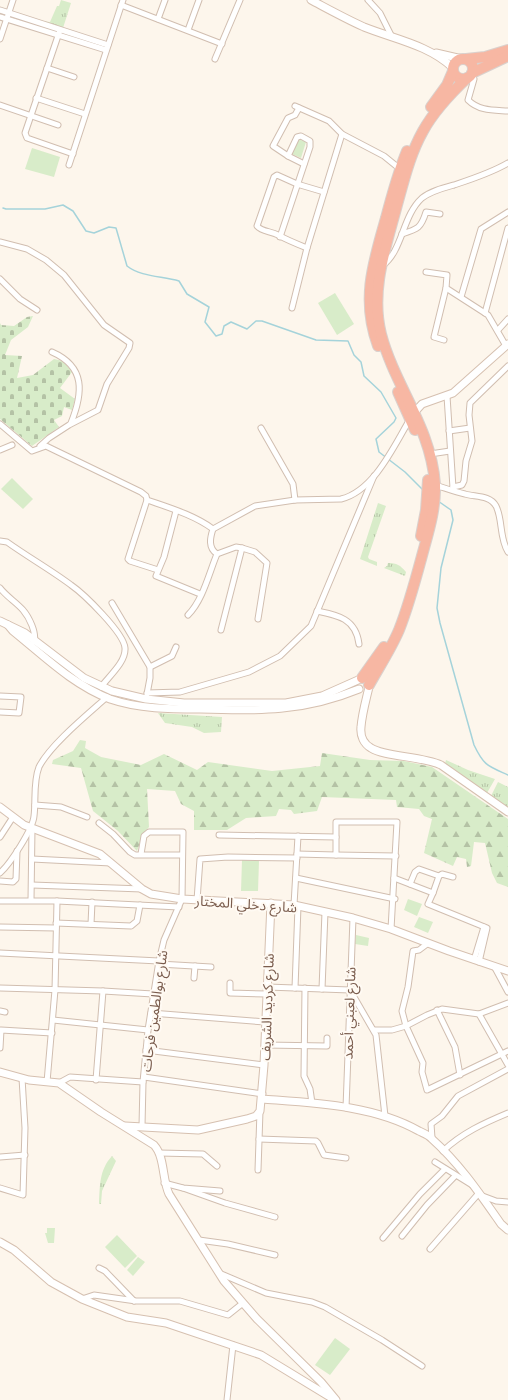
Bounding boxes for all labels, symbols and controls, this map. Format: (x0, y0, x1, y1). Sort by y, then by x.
street label: شارع دخلي المختار (193, 892, 298, 919)
street label: شارع بوالطمين فرحات (138, 949, 173, 1073)
street label: شارع كرديد الشريف (257, 953, 280, 1061)
street label: شارع لعبني أحمد (339, 966, 362, 1060)

